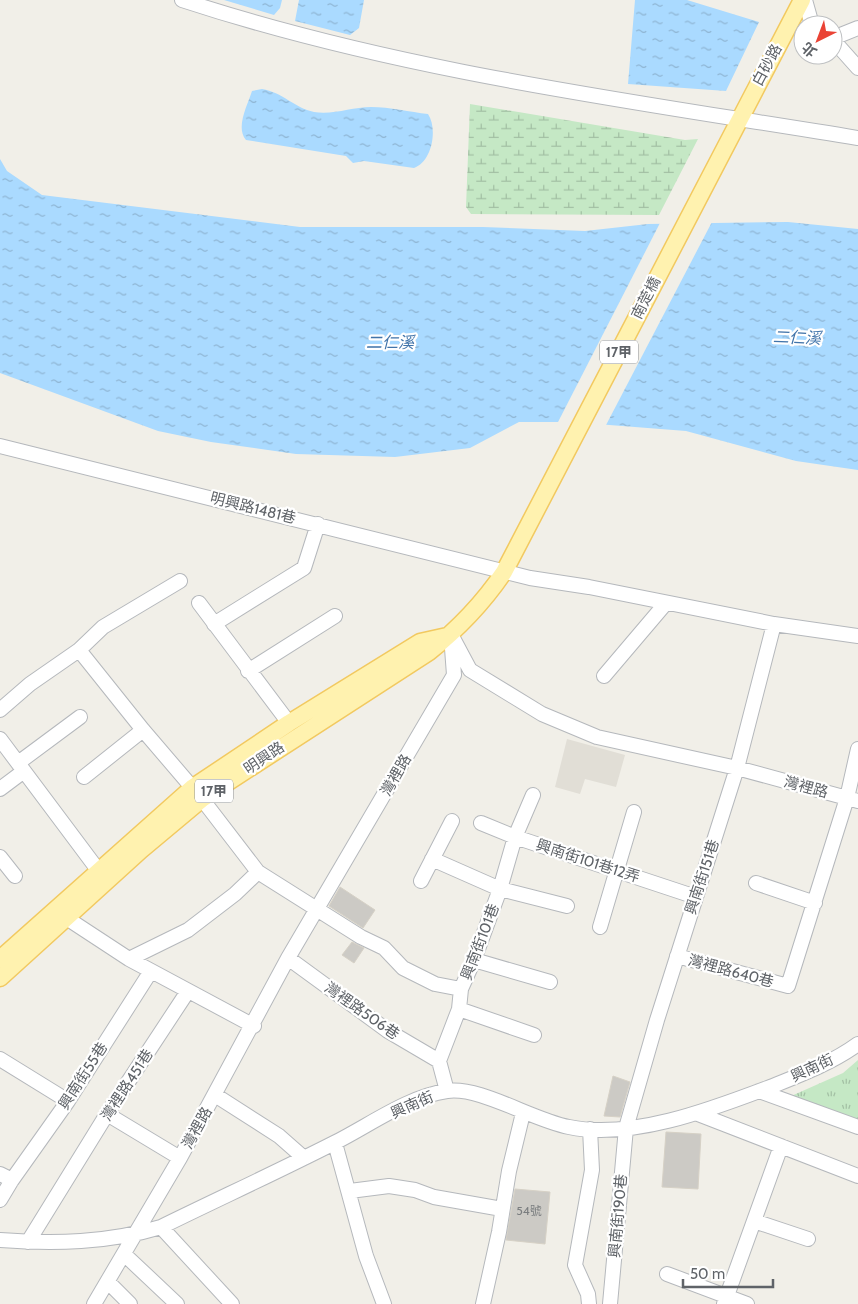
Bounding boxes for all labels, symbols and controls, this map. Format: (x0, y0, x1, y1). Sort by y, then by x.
north arrow (793, 15, 843, 65)
text: 北 (798, 38, 821, 61)
street label: 白砂路 (748, 41, 786, 89)
street label: 南萣橋 (628, 274, 664, 322)
water label: 二仁溪 (773, 327, 823, 348)
water label: 二仁溪 (366, 333, 416, 352)
road number: 17甲 (600, 341, 638, 364)
street label: 明興路1481巷 (208, 489, 298, 527)
street label: 明興路 (240, 738, 288, 778)
street label: 灣裡路 (377, 751, 415, 799)
street label: 灣裡路 (782, 772, 830, 802)
road number: 17甲 (195, 779, 233, 802)
street label: 興南街101巷12弄 (534, 836, 642, 886)
street label: 興南街151巷 (681, 837, 723, 917)
street label: 興南街101巷 (457, 901, 503, 983)
street label: 灣裡路640巷 (686, 951, 776, 991)
street label: 灣裡路506巷 (321, 979, 403, 1043)
street label: 興南街55巷 (55, 1039, 111, 1113)
street label: 灣裡路451巷 (97, 1046, 157, 1124)
street label: 興南街 (788, 1050, 836, 1086)
street label: 興南街 (388, 1088, 436, 1122)
street label: 灣裡路 (178, 1104, 216, 1152)
street label: 興南街190巷 (605, 1173, 631, 1259)
house number: 54號 (516, 1203, 542, 1218)
scale bar (683, 1256, 773, 1288)
text: 50 m (690, 1265, 725, 1283)

